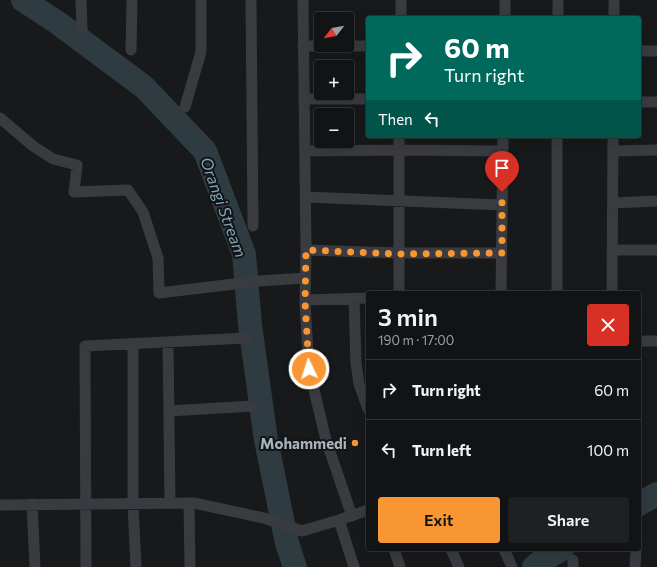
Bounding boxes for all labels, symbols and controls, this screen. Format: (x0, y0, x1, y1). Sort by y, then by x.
north arrow (314, 12, 354, 52)
map controls (314, 12, 354, 148)
text: 60 m (444, 30, 510, 64)
icon: right (378, 32, 430, 84)
button: + (314, 60, 354, 100)
text: Turn right (444, 64, 524, 86)
button: − (314, 108, 354, 148)
icon: left (421, 108, 443, 130)
text: Then (378, 110, 413, 128)
pin (485, 151, 519, 192)
water label: Orangi Stream (197, 154, 251, 260)
icon: arrive (491, 157, 513, 179)
text: 3 min (378, 302, 438, 331)
button: close (587, 304, 629, 346)
text: 190 m · 17:00 (378, 332, 454, 348)
position arrow (288, 348, 330, 390)
icon: right (378, 379, 400, 401)
text: Turn right (412, 381, 481, 399)
text: 60 m (594, 381, 629, 399)
place label: Mohammedi (260, 434, 347, 452)
marker: Mohammedi (350, 438, 360, 448)
icon: left (378, 439, 400, 461)
text: Turn left (412, 441, 471, 459)
text: 100 m (587, 441, 629, 459)
button: Exit (378, 497, 500, 543)
button: Share (508, 497, 629, 543)

